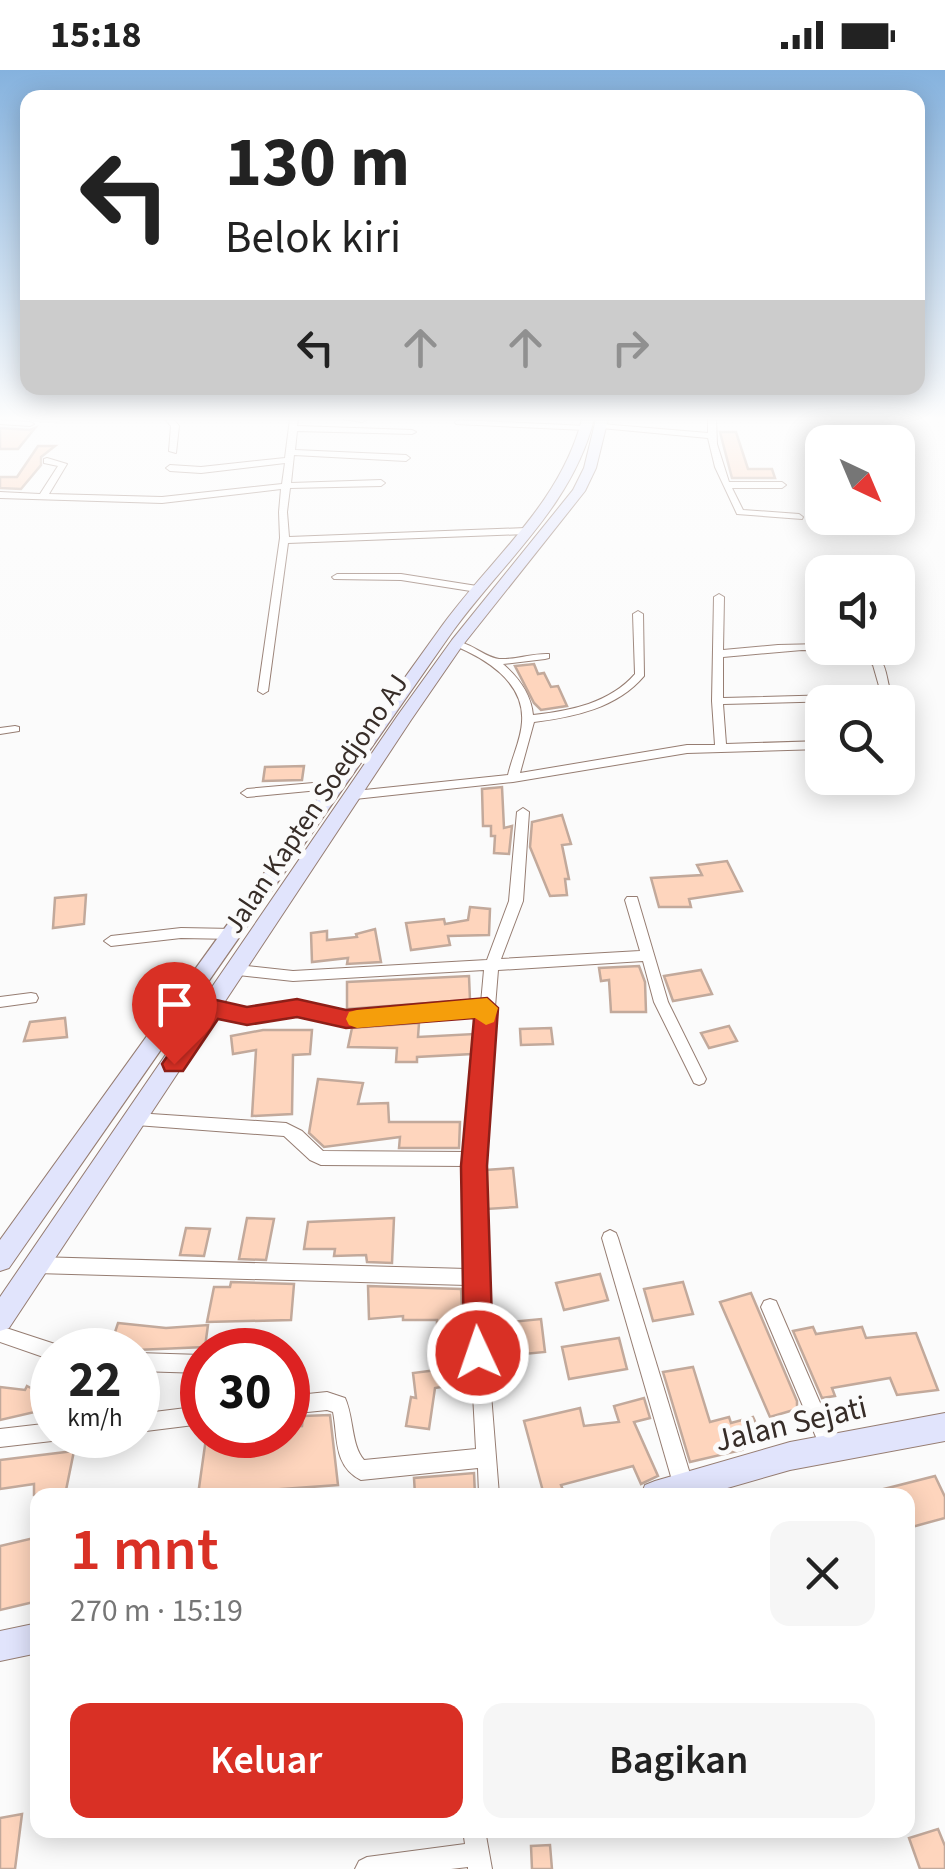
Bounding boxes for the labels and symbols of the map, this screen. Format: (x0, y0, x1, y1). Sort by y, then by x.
north arrow (805, 425, 915, 535)
street label: Jalan Kapten Soedjono AJ (214, 666, 418, 942)
pin (132, 962, 217, 1065)
position arrow (426, 1301, 530, 1405)
speed limit sign: 30 (180, 1328, 310, 1458)
street label: Jalan Sejati (710, 1384, 872, 1464)

